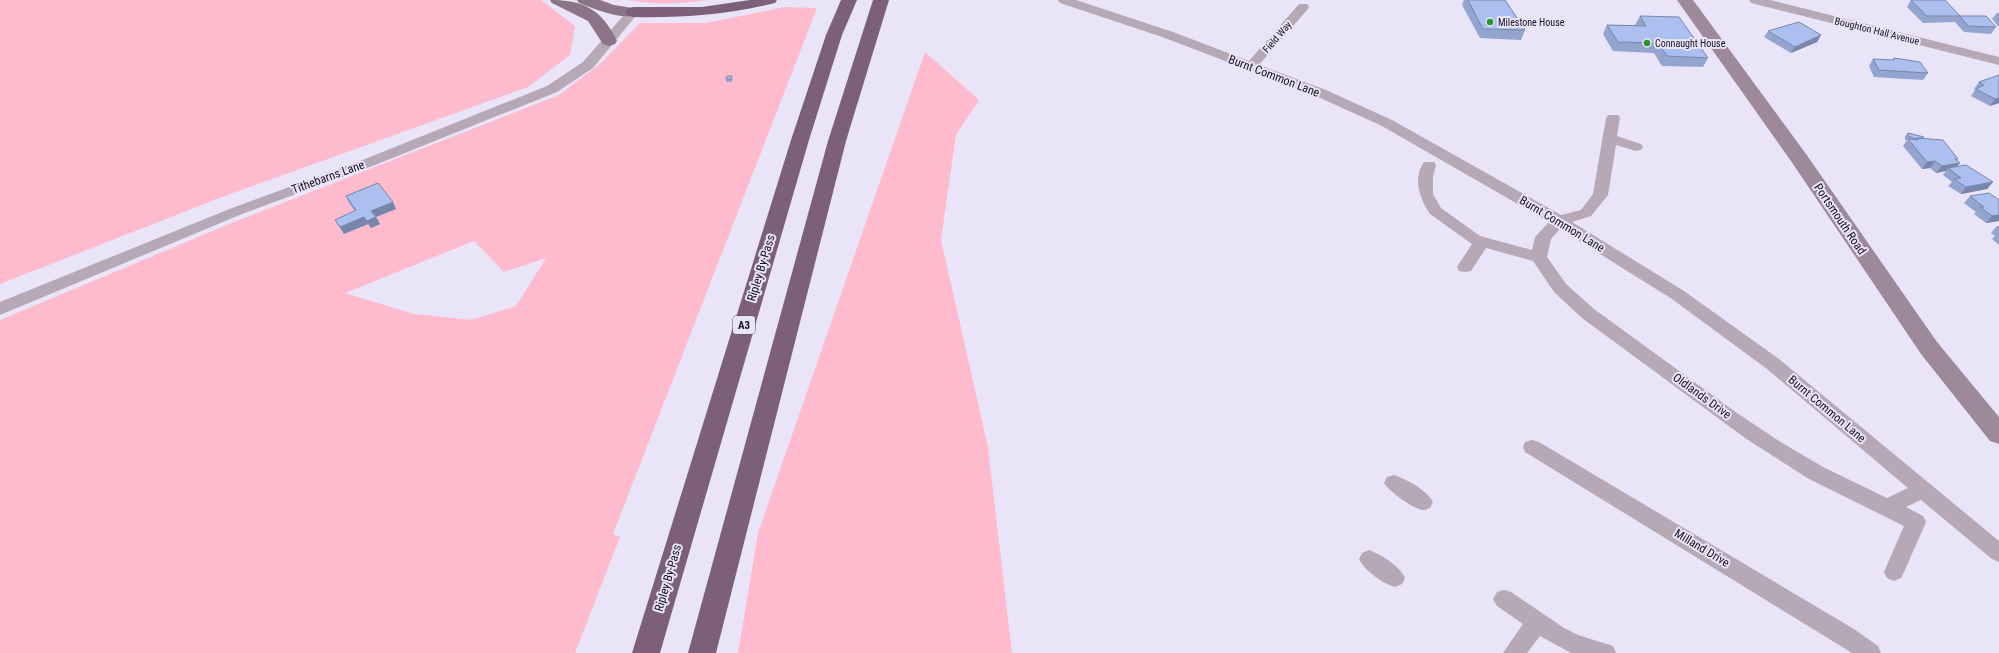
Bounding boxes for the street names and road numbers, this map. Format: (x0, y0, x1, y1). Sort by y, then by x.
street label: Boughton Hall Avenue (1834, 15, 1921, 47)
street label: Field Way (1260, 19, 1294, 55)
street label: Burnt Common Lane (1226, 52, 1322, 100)
street label: Tithebarns Lane (290, 157, 367, 197)
street label: Portsmouth Road (1811, 181, 1869, 257)
street label: Burnt Common Lane (1517, 193, 1607, 255)
street label: Ripley By-Pass (744, 233, 778, 303)
road number: A3 (733, 316, 755, 334)
street label: Oldlands Drive (1670, 370, 1734, 422)
street label: Burnt Common Lane (1786, 373, 1869, 446)
street label: Milland Drive (1672, 526, 1732, 570)
street label: Ripley By-Pass (652, 543, 684, 613)

